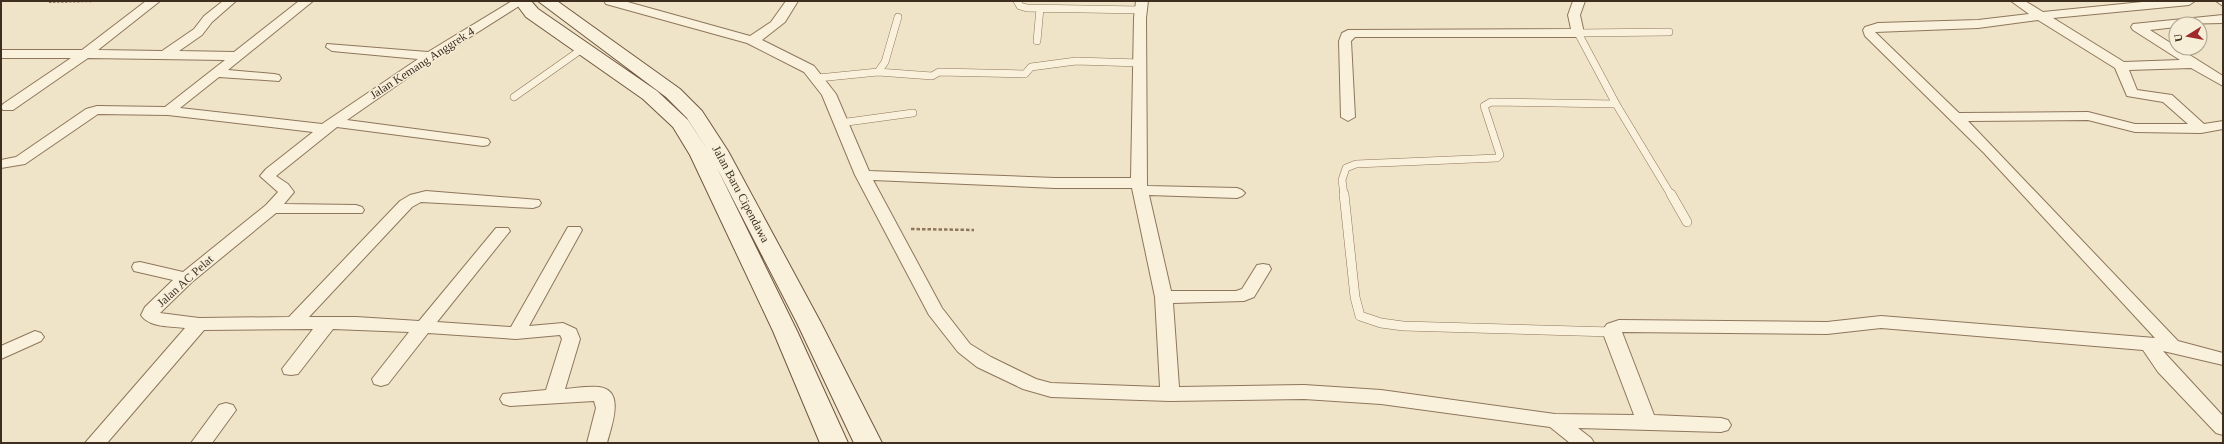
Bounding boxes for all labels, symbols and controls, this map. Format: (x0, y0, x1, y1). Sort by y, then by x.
north arrow (2168, 16, 2208, 56)
street label: Jalan Kemang Anggrek 4 (367, 24, 477, 102)
text: U (2172, 33, 2185, 43)
street label: Jalan Baru Cipendawa (709, 143, 773, 246)
street label: Jalan AC Pelat (154, 252, 216, 310)

